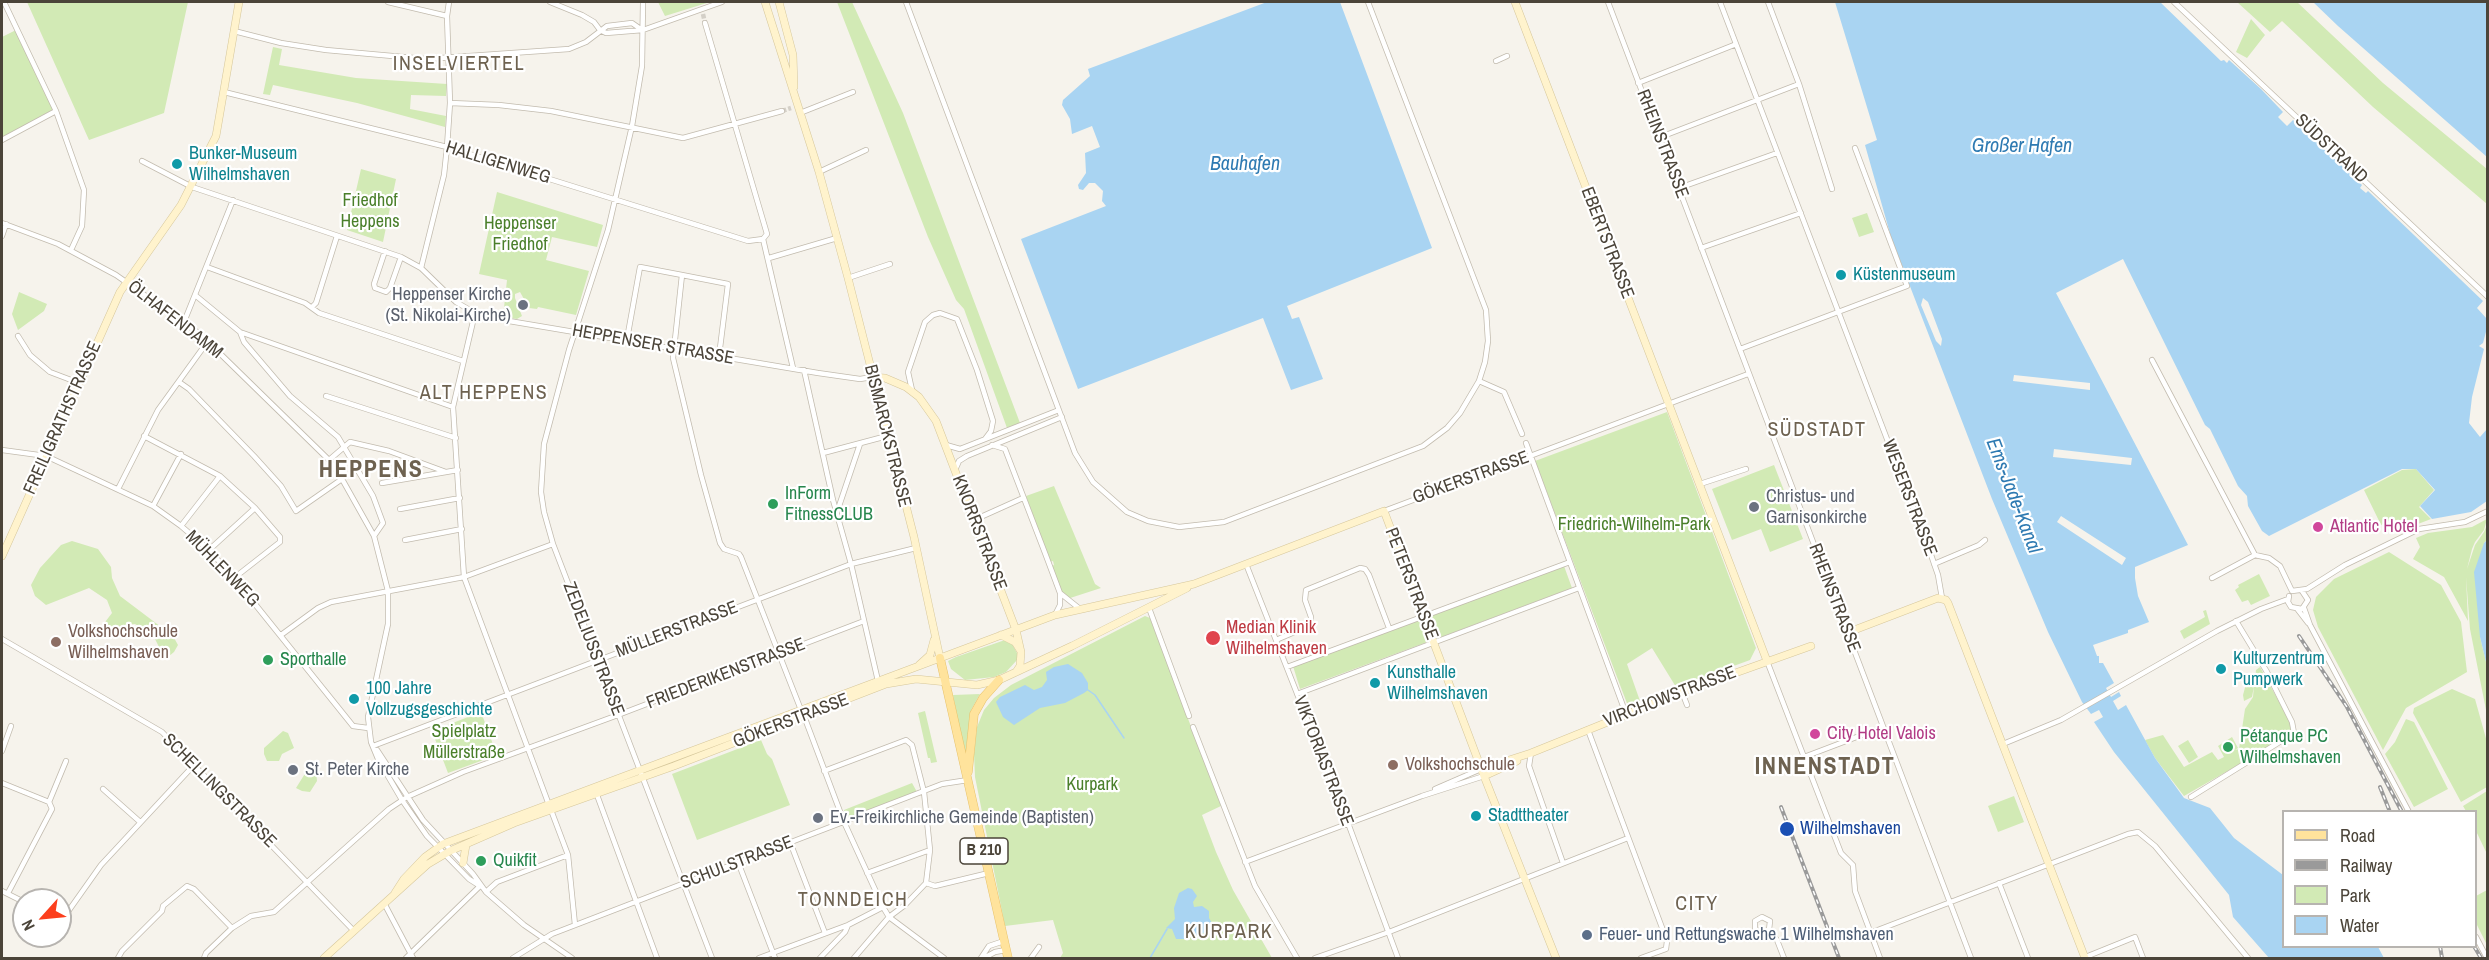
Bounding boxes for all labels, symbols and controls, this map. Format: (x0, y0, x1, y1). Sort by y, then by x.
district label: INSELVIERTEL (393, 53, 525, 77)
street label: RHEINSTRASSE (1631, 87, 1693, 201)
street label: SÜDSTRAND (2290, 110, 2372, 188)
water label: Großer Hafen (1972, 135, 2072, 159)
street label: HALLIGENWEG (443, 137, 553, 189)
place label: Bunker-Museum Wilhelmshaven (189, 143, 297, 186)
water label: Bauhafen (1210, 153, 1280, 177)
marker: Bunker-Museum Wilhelmshaven (170, 157, 184, 171)
street label: EBERTSTRASSE (1576, 184, 1638, 302)
park label: Friedhof Heppens (340, 190, 400, 232)
park label: Heppenser Friedhof (484, 213, 556, 256)
place label: Küstenmuseum (1853, 264, 1956, 286)
marker: Küstenmuseum (1834, 268, 1848, 282)
street label: ÖLHAFENDAMM (123, 276, 227, 364)
place label: Heppenser Kirche (St. Nikolai-Kirche) (386, 284, 511, 326)
marker: Heppenser Kirche (St. Nikolai-Kirche) (516, 298, 530, 312)
street label: HEPPENSER STRASSE (570, 320, 736, 370)
street label: FREILIGRATHSTRASSE (19, 338, 107, 498)
street label: BISMARCKSTRASSE (859, 363, 915, 509)
district label: ALT HEPPENS (420, 382, 548, 406)
district label: SÜDSTADT (1767, 419, 1867, 443)
water label: Ems-Jade-Kanal (1980, 435, 2046, 557)
street label: WESERSTRASSE (1877, 437, 1941, 559)
street label: GÖKERSTRASSE (1410, 447, 1532, 509)
district label: HEPPENS (319, 457, 423, 485)
street label: KNORRSTRASSE (947, 472, 1011, 594)
place label: InForm FitnessCLUB (785, 483, 873, 526)
place label: Christus- und Garnisonkirche (1766, 486, 1867, 528)
marker: InForm FitnessCLUB (766, 497, 780, 511)
marker: Christus- und Garnisonkirche (1747, 500, 1761, 514)
park label: Friedrich-Wilhelm-Park (1558, 514, 1710, 536)
place label: Atlantic Hotel (2330, 516, 2418, 538)
marker: Atlantic Hotel (2311, 520, 2325, 534)
street label: PETERSTRASSE (1380, 525, 1442, 643)
street label: MÜHLENWEG (180, 526, 264, 612)
street label: RHEINSTRASSE (1803, 541, 1865, 655)
street label: ZEDELIUSSTRASSE (558, 579, 628, 719)
street label: MÜLLERSTRASSE (613, 597, 741, 663)
place label: Median Klinik Wilhelmshaven (1226, 617, 1327, 660)
place label: Volkshochschule Wilhelmshaven (68, 621, 178, 664)
marker: Median Klinik Wilhelmshaven (1204, 629, 1222, 647)
street label: FRIEDERIKENSTRASSE (644, 634, 808, 714)
marker: Volkshochschule Wilhelmshaven (49, 635, 63, 649)
place label: Kulturzentrum Pumpwerk (2233, 648, 2325, 690)
place label: Sporthalle (280, 649, 346, 671)
marker: Sporthalle (261, 653, 275, 667)
place label: Kunsthalle Wilhelmshaven (1387, 662, 1488, 704)
street label: VIRCHOWSTRASSE (1601, 662, 1739, 732)
marker: Kulturzentrum Pumpwerk (2214, 662, 2228, 676)
marker: Kunsthalle Wilhelmshaven (1368, 676, 1382, 690)
place label: 100 Jahre Vollzugsgeschichte (366, 678, 492, 720)
street label: GÖKERSTRASSE (730, 689, 852, 753)
marker: 100 Jahre Vollzugsgeschichte (347, 692, 361, 706)
street label: VIKTORIASTRASSE (1288, 693, 1358, 829)
park label: Spielplatz Müllerstraße (423, 721, 505, 764)
place label: City Hotel Valois (1827, 723, 1936, 745)
place label: Pétanque PC Wilhelmshaven (2240, 726, 2341, 768)
marker: City Hotel Valois (1808, 727, 1822, 741)
street label: SCHELLINGSTRASSE (157, 729, 281, 853)
marker: Pétanque PC Wilhelmshaven (2221, 740, 2235, 754)
place label: Volkshochschule (1405, 754, 1515, 776)
district label: INNENSTADT (1755, 754, 1895, 782)
marker: Volkshochschule (1386, 758, 1400, 772)
place label: St. Peter Kirche (305, 759, 409, 781)
marker: St. Peter Kirche (286, 763, 300, 777)
park label: Kurpark (1066, 774, 1118, 796)
place label: Stadttheater (1488, 805, 1568, 827)
place label: Ev.-Freikirchliche Gemeinde (Baptisten) (830, 807, 1094, 829)
marker: Stadttheater (1469, 809, 1483, 823)
legend (2282, 810, 2477, 948)
marker: Ev.-Freikirchliche Gemeinde (Baptisten) (811, 811, 825, 825)
place label: Wilhelmshaven (1800, 818, 1901, 840)
marker: Wilhelmshaven (1778, 820, 1796, 838)
text: Road (2340, 823, 2375, 848)
street label: SCHULSTRASSE (678, 832, 796, 894)
road number: B 210 (960, 838, 1008, 864)
place label: Quikfit (493, 850, 536, 872)
text: Railway (2340, 853, 2393, 878)
marker: Quikfit (474, 854, 488, 868)
text: Park (2340, 883, 2370, 908)
north arrow (12, 888, 72, 948)
district label: TONNDEICH (798, 889, 908, 913)
district label: CITY (1675, 893, 1719, 917)
text: Water (2340, 913, 2379, 938)
text: N (16, 916, 40, 934)
district label: KURPARK (1185, 921, 1273, 945)
place label: Feuer- und Rettungswache 1 Wilhelmshaven (1599, 924, 1894, 946)
marker: Feuer- und Rettungswache 1 Wilhelmshaven (1580, 928, 1594, 942)

